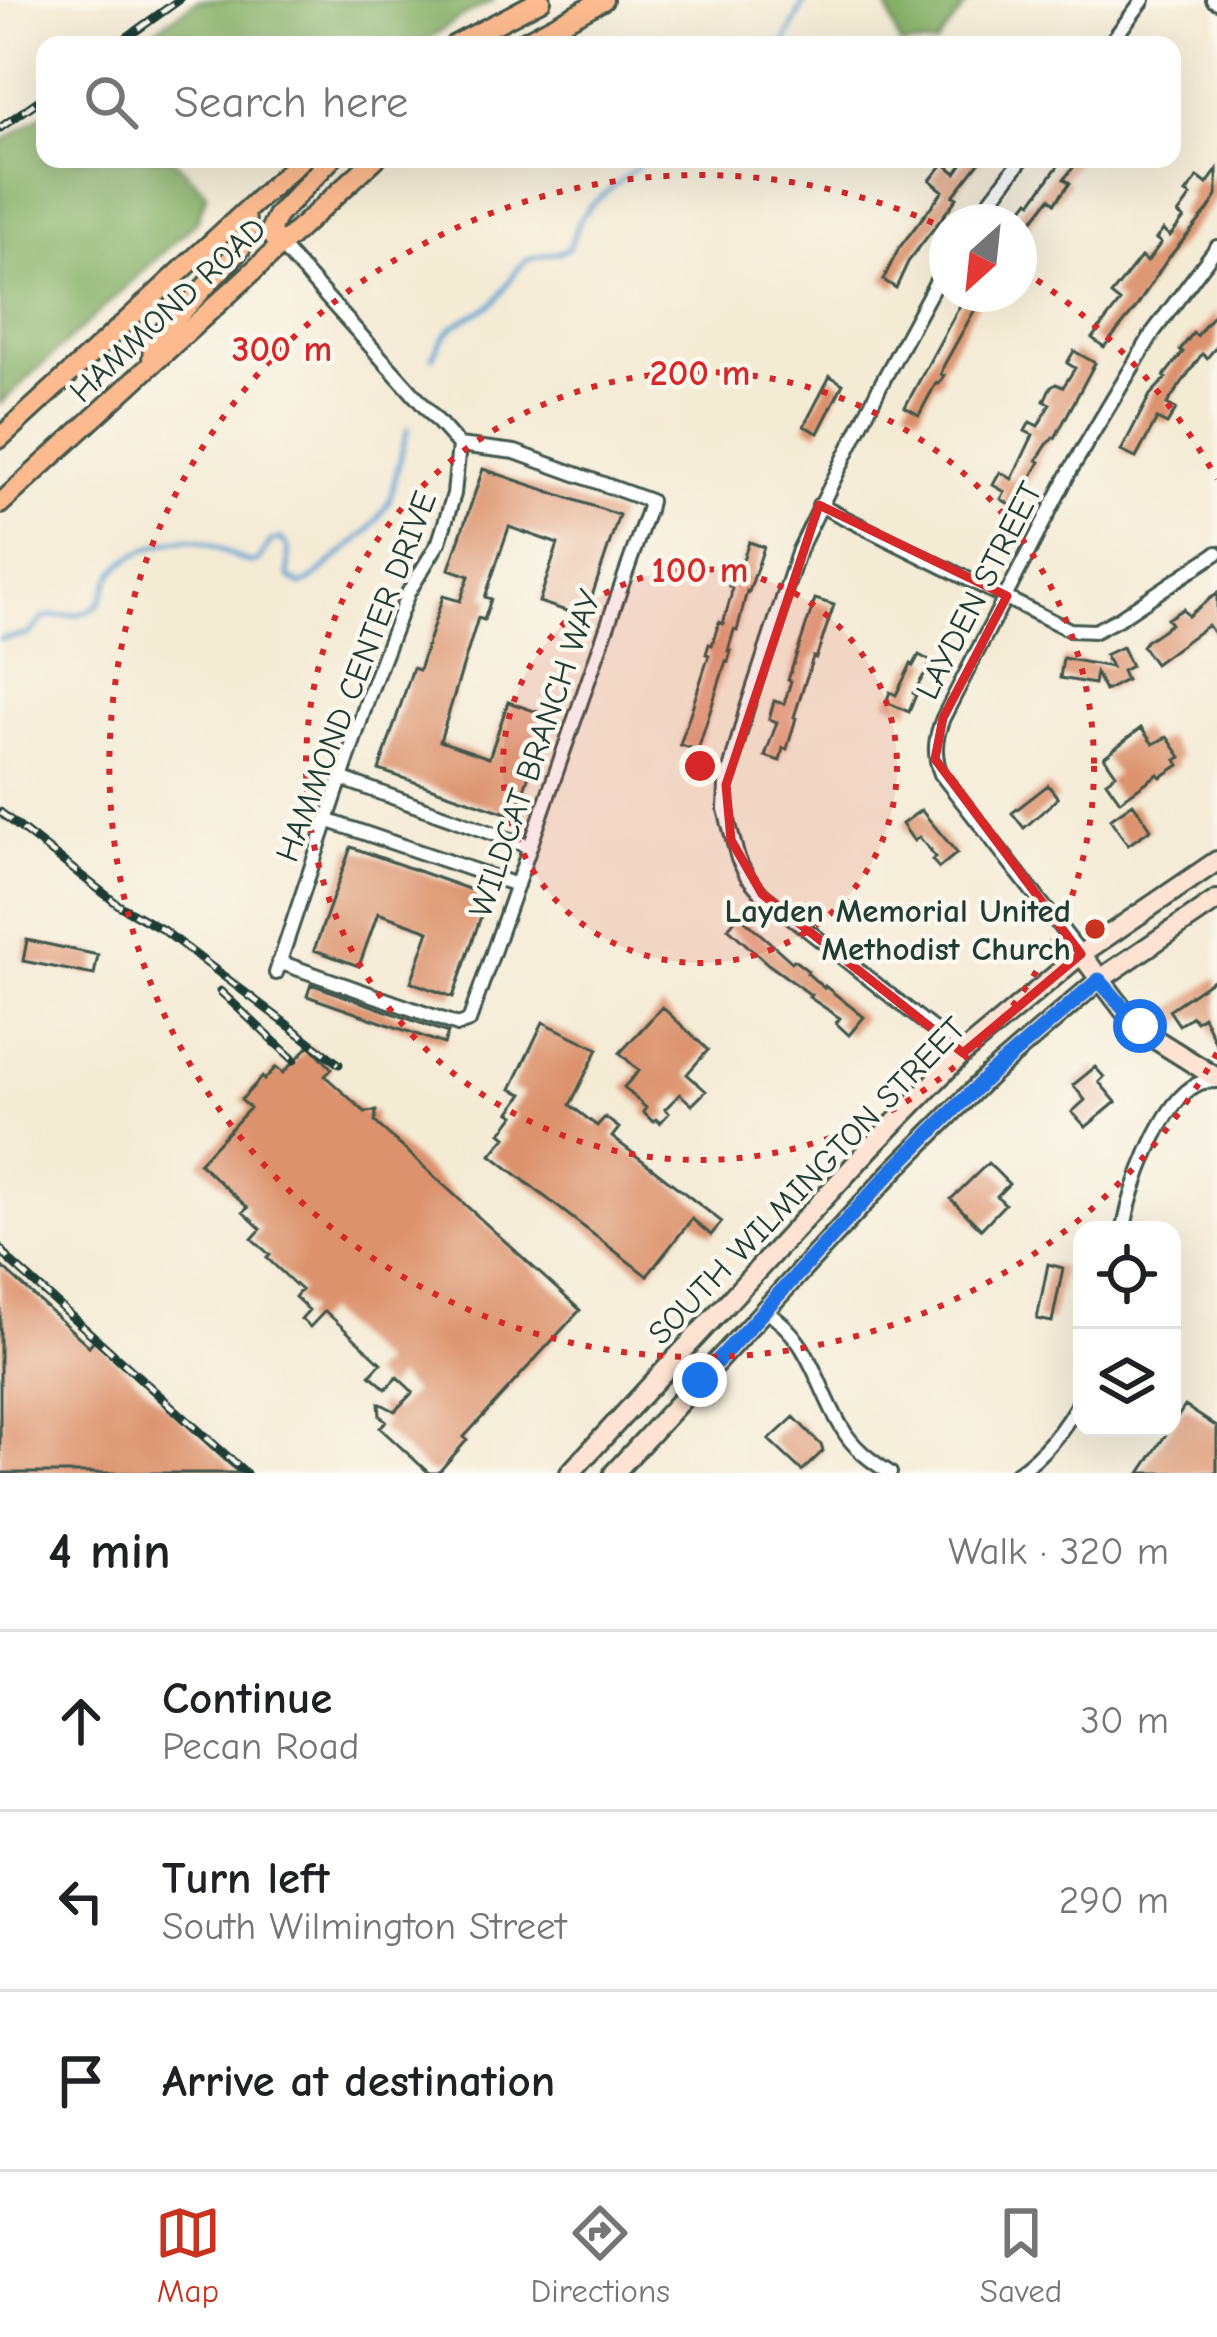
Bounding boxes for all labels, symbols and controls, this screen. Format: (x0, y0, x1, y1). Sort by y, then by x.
search box (36, 36, 1181, 168)
icon: search (78, 69, 144, 135)
text: Search here (174, 76, 408, 128)
north arrow (929, 204, 1037, 312)
street label: HAMMOND ROAD (62, 209, 273, 410)
text: 300 m (232, 329, 332, 370)
text: 200 m (650, 353, 750, 394)
street label: LAYDEN STREET (908, 475, 1050, 705)
street label: HAMMOND CENTER DRIVE (268, 486, 444, 867)
text: 100 m (652, 550, 748, 591)
street label: WILDCAT BRANCH WAY (461, 584, 609, 922)
centre of rings (679, 745, 721, 787)
place label: Layden Memorial United Methodist Church (724, 892, 1071, 968)
marker: Layden Memorial United Methodist Church (1082, 916, 1108, 942)
route start (1113, 999, 1167, 1053)
street label: SOUTH WILMINGTON STREET (640, 1009, 973, 1352)
map controls (1073, 1221, 1181, 1437)
button: locate (1073, 1221, 1181, 1329)
button: layers (1073, 1329, 1181, 1437)
route end (673, 1353, 727, 1407)
text: 4 min (48, 1522, 171, 1581)
text: Walk · 320 m (948, 1529, 1169, 1574)
text: Continue (162, 1672, 332, 1724)
icon: ahead (48, 1688, 114, 1754)
text: 30 m (1080, 1698, 1169, 1743)
text: Pecan Road (162, 1724, 359, 1769)
text: Turn left (162, 1852, 329, 1904)
icon: left (48, 1868, 114, 1934)
text: 290 m (1059, 1878, 1169, 1923)
text: South Wilmington Street (162, 1904, 567, 1949)
icon: arrive (48, 2048, 114, 2114)
text: Arrive at destination (162, 2055, 555, 2107)
tab: Map (155, 2200, 221, 2310)
tab: Directions (531, 2200, 670, 2310)
tab: Saved (980, 2200, 1062, 2310)

